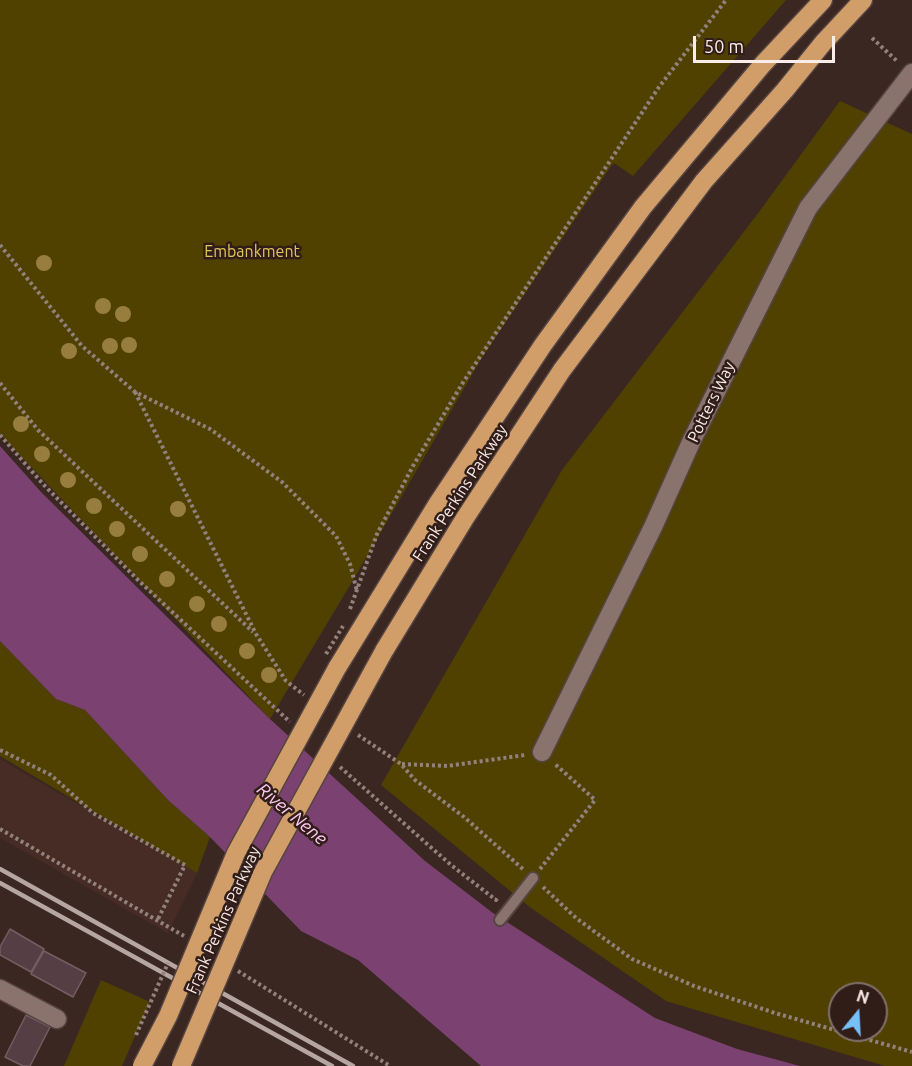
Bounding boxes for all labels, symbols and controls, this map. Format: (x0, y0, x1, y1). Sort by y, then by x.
scale bar (696, 24, 838, 62)
text: 50 m (704, 36, 744, 56)
park label: Embankment (204, 242, 300, 262)
street label: Potters Way (683, 359, 739, 445)
street label: Frank Perkins Parkway (409, 421, 511, 565)
water label: River Nene (253, 778, 331, 850)
street label: Frank Perkins Parkway (182, 843, 264, 997)
north arrow (828, 982, 888, 1042)
text: N (854, 986, 871, 1007)

